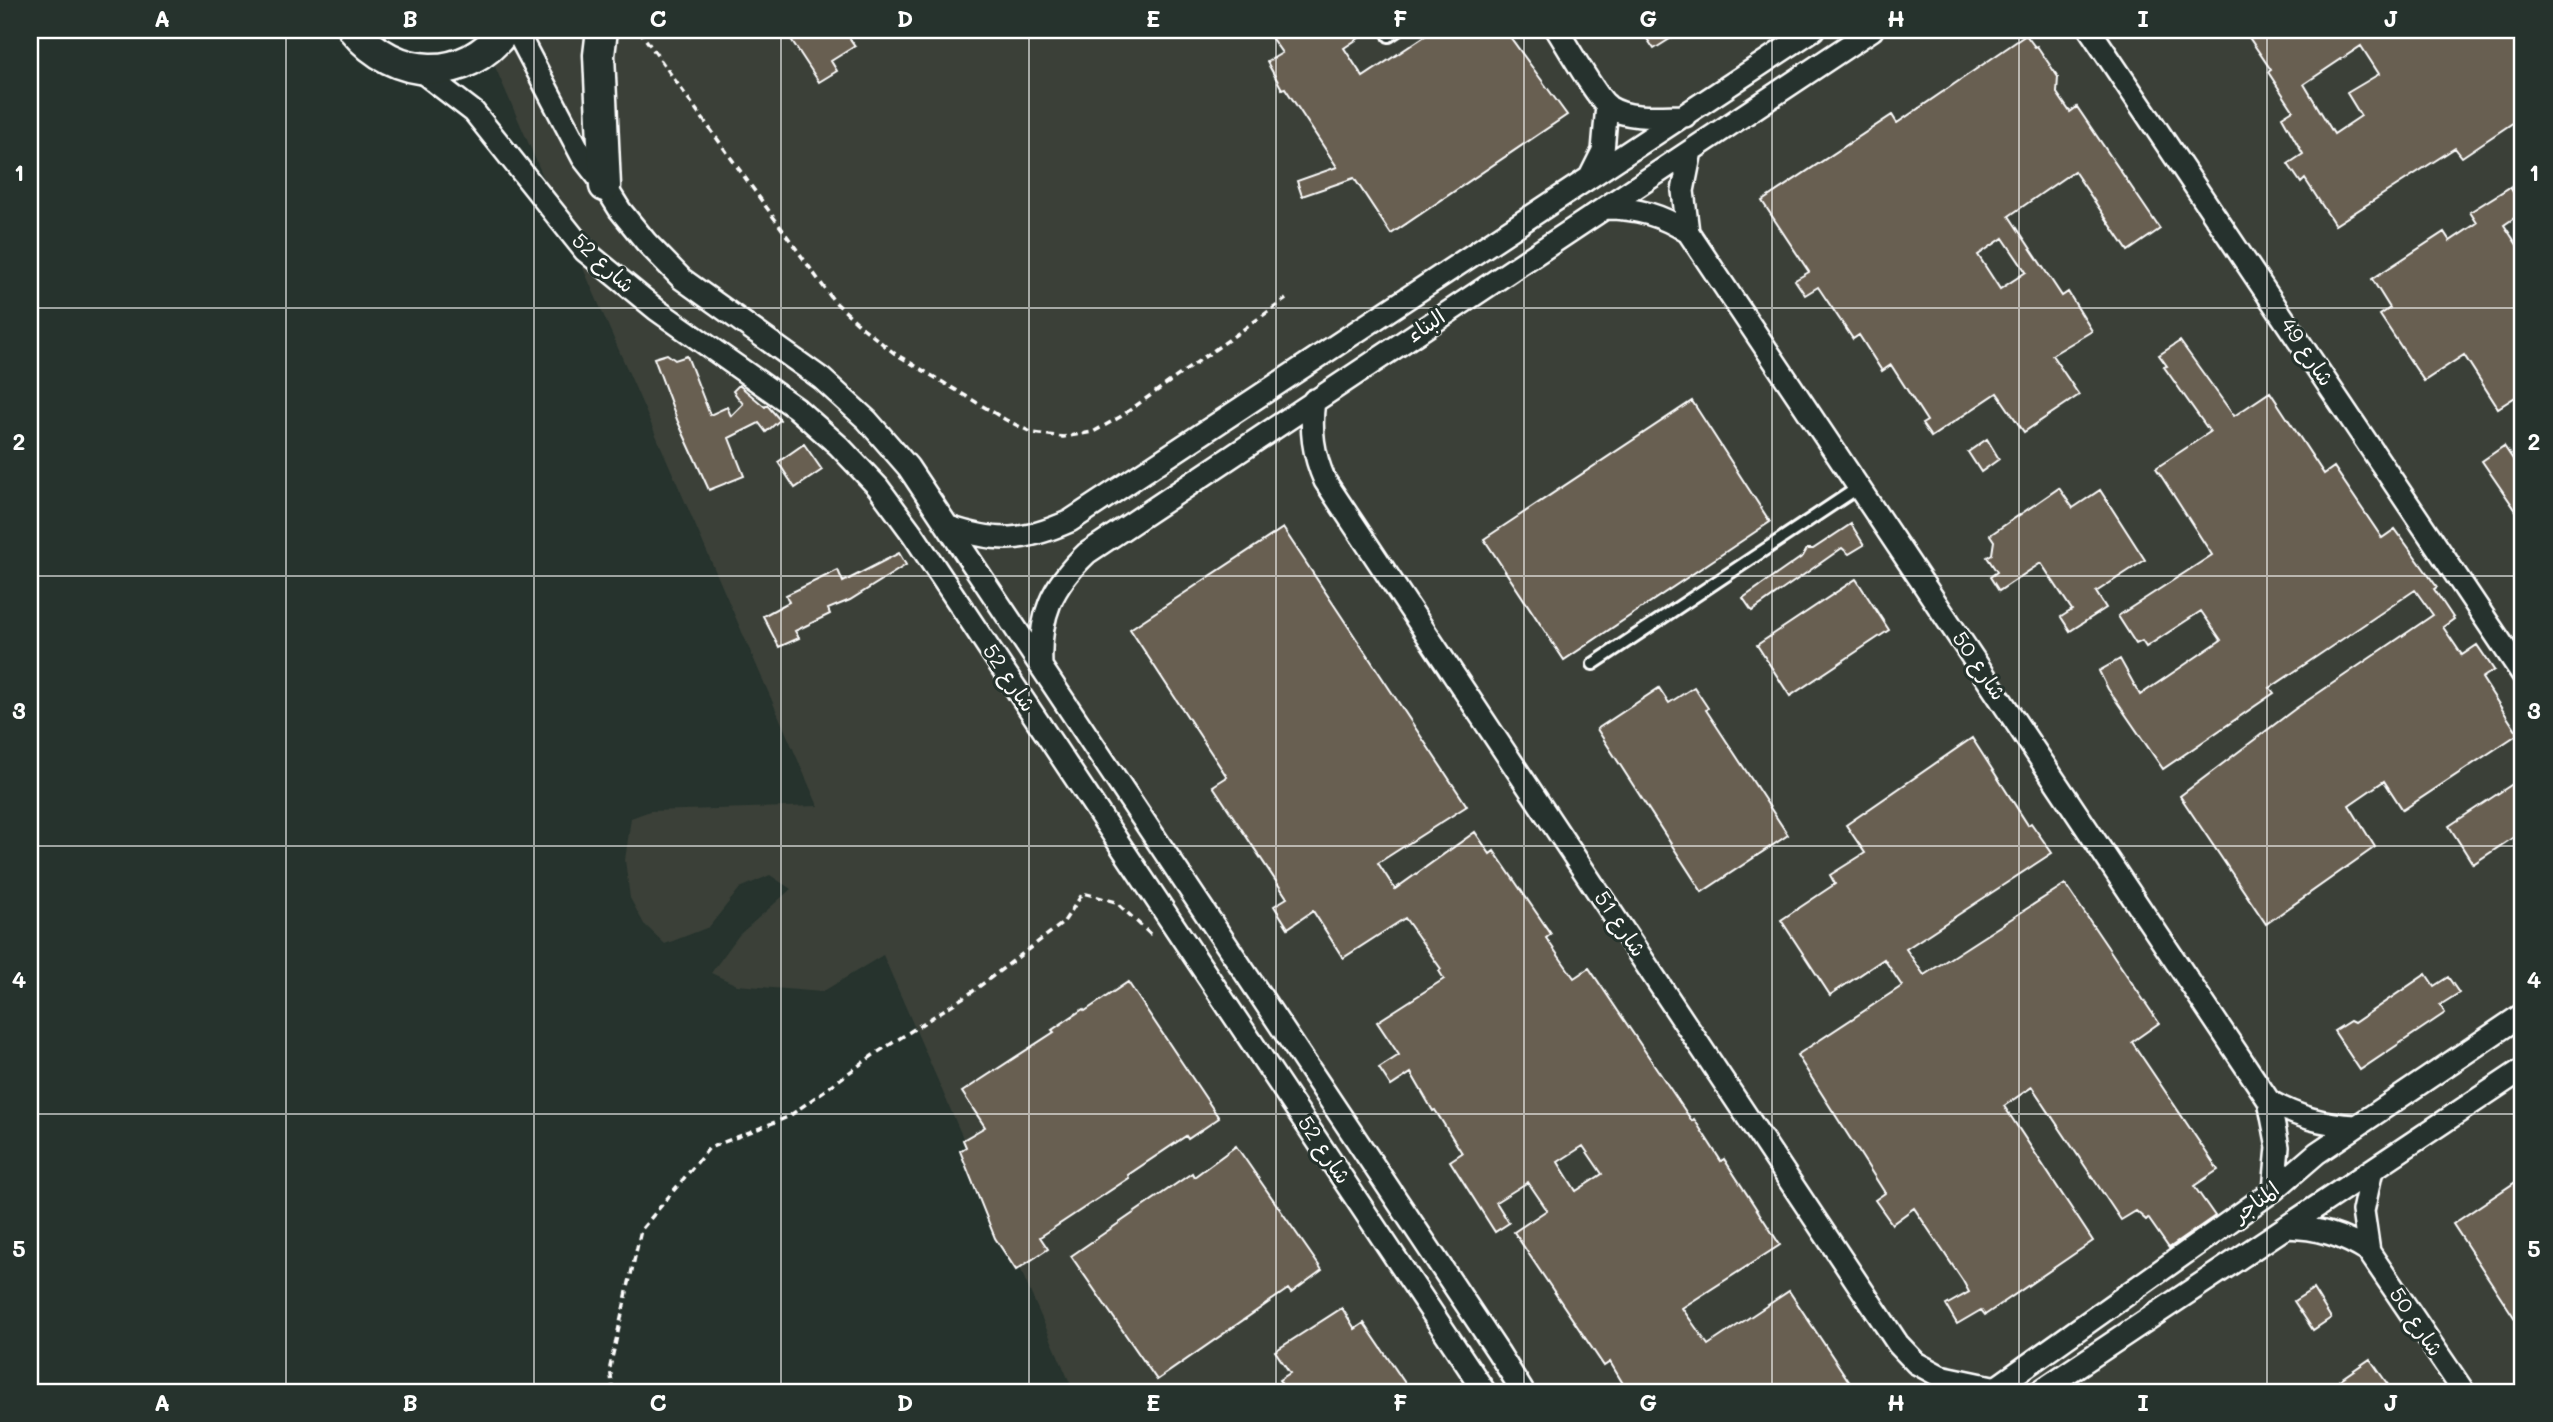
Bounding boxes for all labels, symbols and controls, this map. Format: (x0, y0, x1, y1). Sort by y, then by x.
text: A (154, 3, 170, 33)
text: B (402, 3, 418, 33)
text: C (649, 3, 667, 33)
text: D (897, 3, 913, 33)
text: E (1146, 3, 1160, 33)
text: F (1393, 3, 1407, 33)
text: G (1639, 3, 1657, 33)
text: H (1887, 3, 1905, 33)
text: I (2137, 3, 2149, 33)
text: J (2383, 3, 2399, 33)
text: 1 (14, 157, 24, 187)
text: 1 (2529, 157, 2539, 187)
street label: شارع 52 (565, 226, 641, 300)
street label: البناء (1401, 302, 1450, 348)
street label: شارع 49 (2273, 312, 2341, 392)
text: 2 (13, 426, 25, 456)
text: 2 (2528, 426, 2540, 456)
street label: شارع 50 (1945, 626, 2013, 706)
street label: شارع 52 (975, 638, 1043, 718)
text: 3 (12, 695, 26, 725)
text: 3 (2527, 695, 2541, 725)
street label: شارع 51 (1587, 885, 1653, 963)
text: 4 (12, 964, 26, 994)
text: 4 (2527, 964, 2541, 994)
street label: شارع 52 (1290, 1110, 1358, 1190)
street label: المناجر (2225, 1175, 2284, 1228)
text: 5 (12, 1233, 26, 1263)
text: 5 (2527, 1233, 2541, 1263)
street label: شارع 50 (2382, 1282, 2450, 1362)
text: A (154, 1387, 170, 1417)
text: B (402, 1387, 418, 1417)
text: C (649, 1387, 667, 1417)
text: D (897, 1387, 913, 1417)
text: E (1146, 1387, 1160, 1417)
text: F (1393, 1387, 1407, 1417)
text: G (1639, 1387, 1657, 1417)
text: H (1887, 1387, 1905, 1417)
text: I (2137, 1387, 2149, 1417)
text: J (2383, 1387, 2399, 1417)

